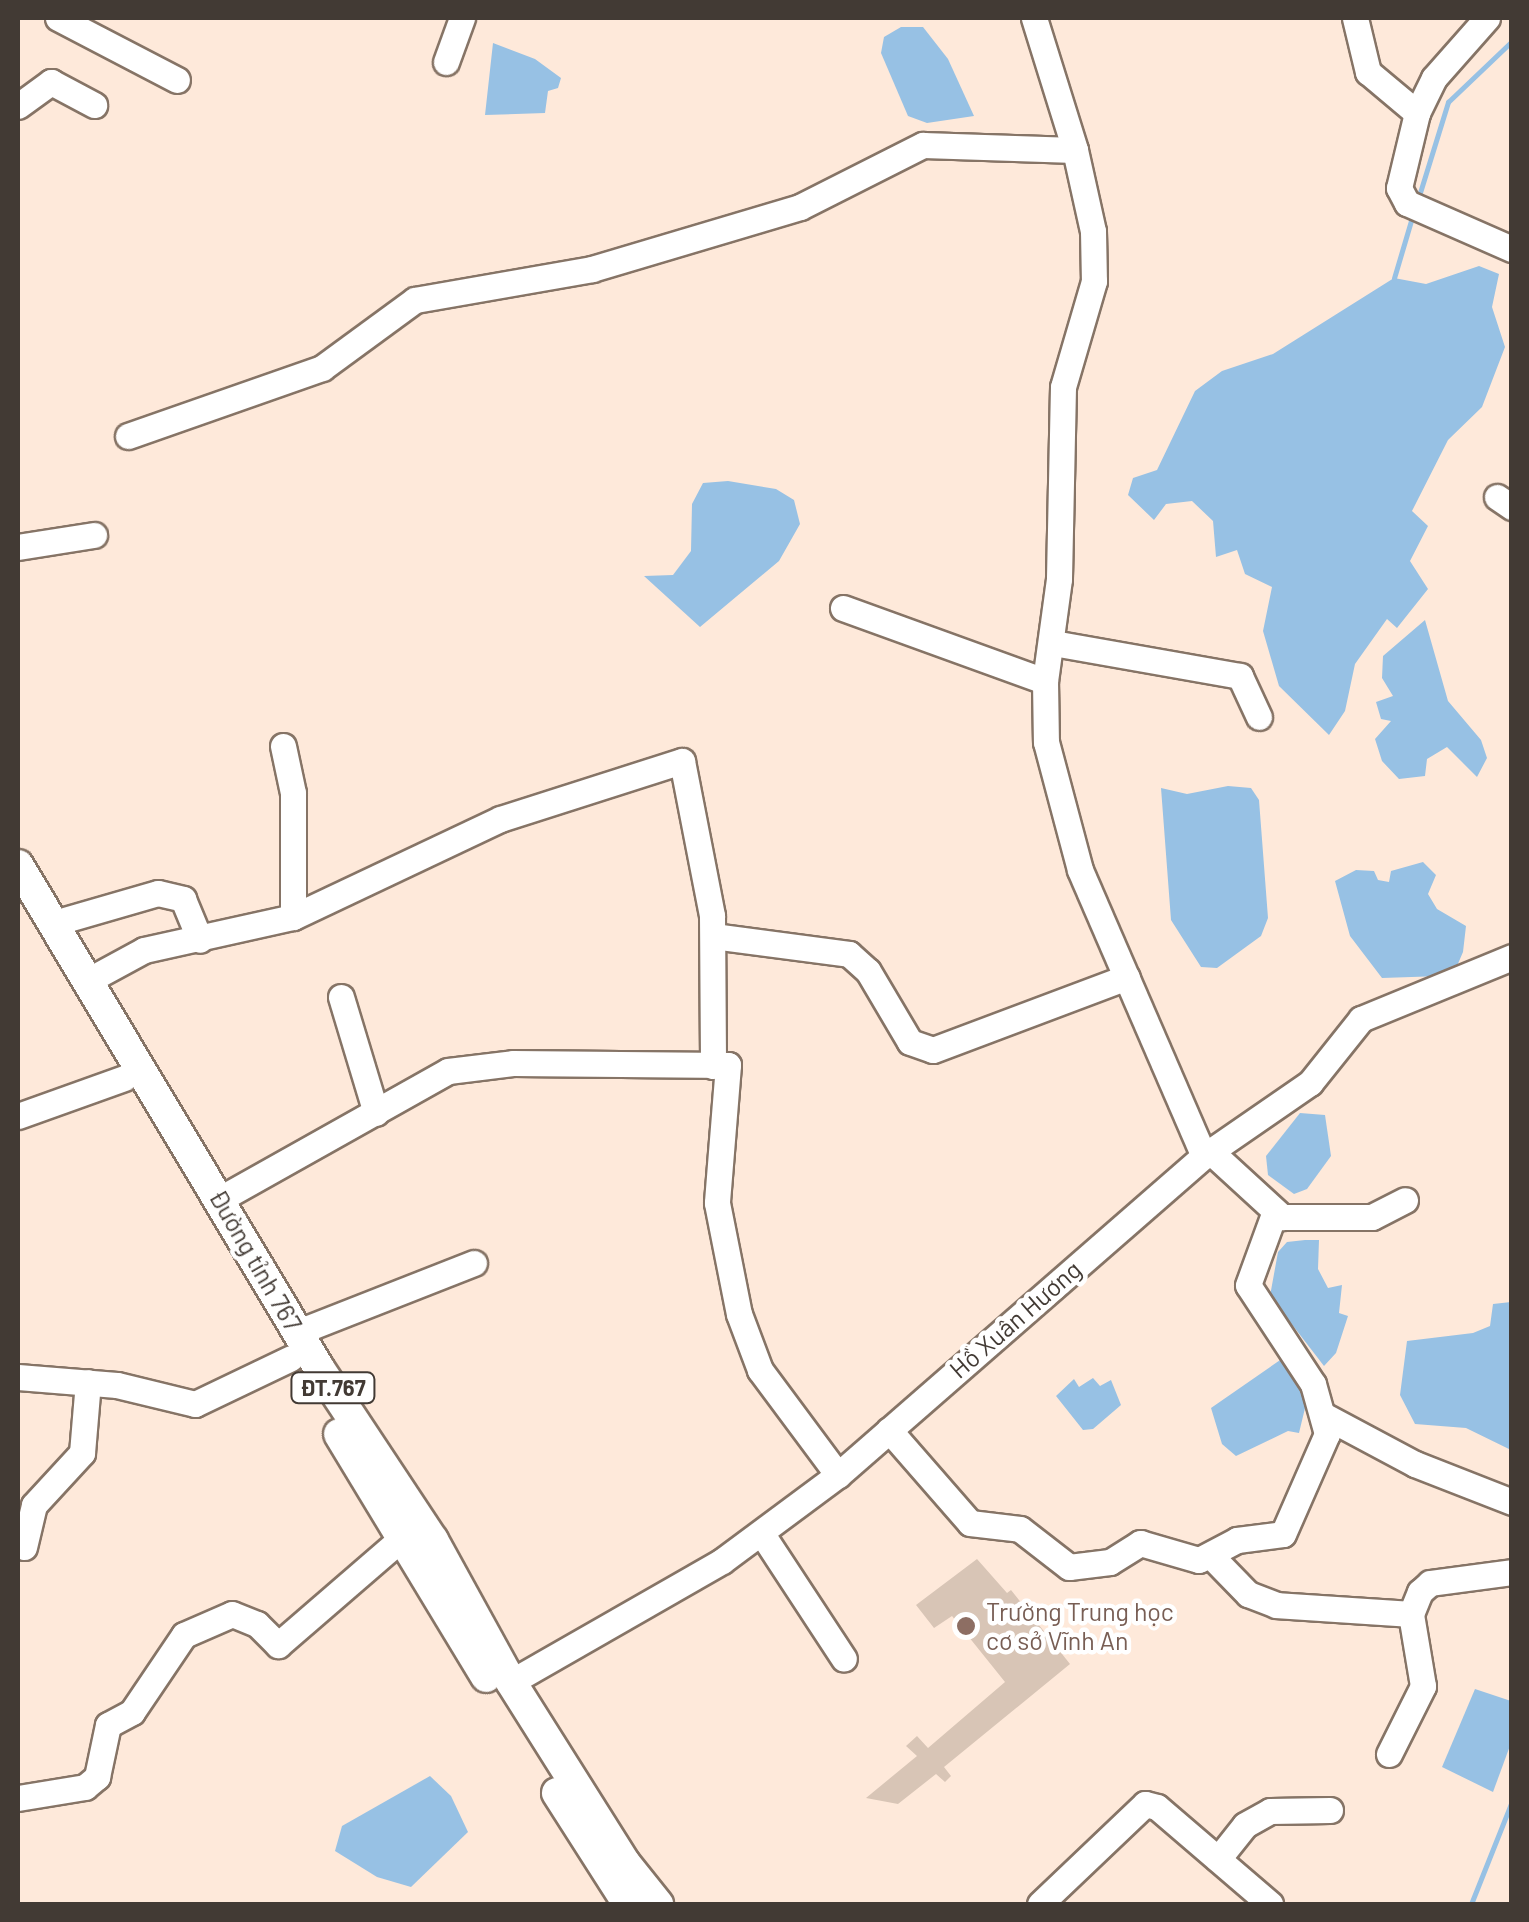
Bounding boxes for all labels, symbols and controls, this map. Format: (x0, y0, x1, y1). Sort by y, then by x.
street label: Đường tỉnh 767 (203, 1184, 309, 1336)
street label: Hồ Xuân Hương (943, 1254, 1087, 1384)
road number: ĐT.767 (288, 1371, 378, 1405)
place label: Trường Trung học cơ sở Vĩnh An (986, 1597, 1174, 1656)
marker: Trường Trung học cơ sở Vĩnh An (955, 1615, 977, 1637)

